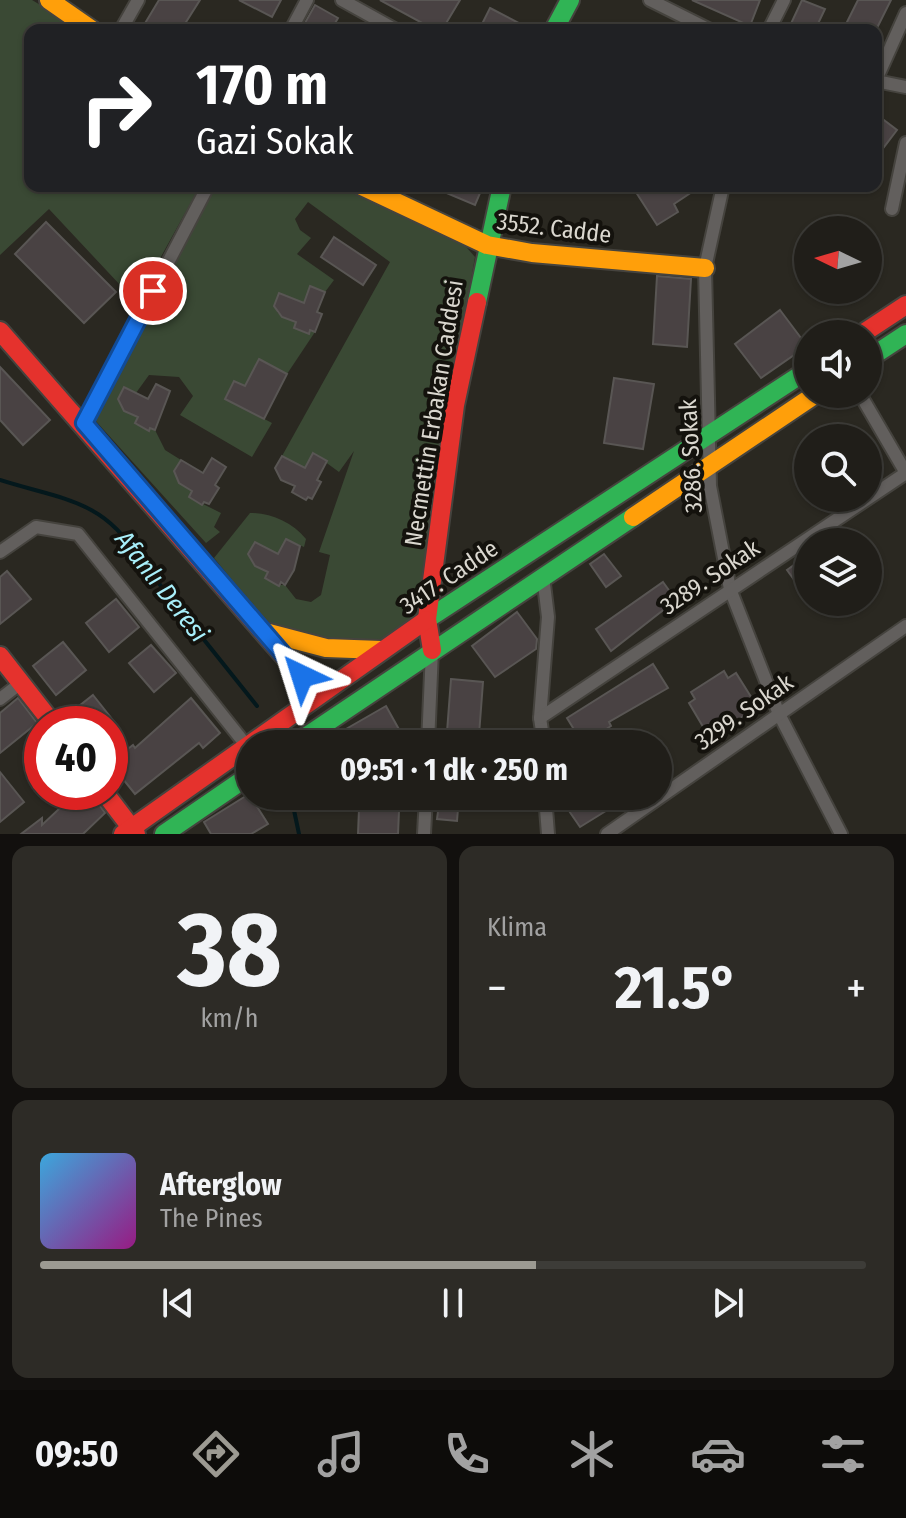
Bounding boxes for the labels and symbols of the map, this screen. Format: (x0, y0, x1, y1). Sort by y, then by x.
street label: 3552. Cadde (495, 207, 613, 249)
north arrow (794, 216, 882, 304)
pin (119, 257, 187, 325)
street label: Necmettin Erbakan Caddesi (399, 278, 469, 548)
street label: 3286. Sokak (674, 397, 708, 514)
water label: Afanlı Deresi (108, 524, 215, 649)
street label: 3289. Sokak (655, 533, 766, 620)
street label: 3417. Cadde (395, 534, 503, 620)
position arrow (260, 634, 344, 718)
street label: 3299. Sokak (690, 668, 799, 756)
speed limit sign: 40 (24, 706, 128, 810)

